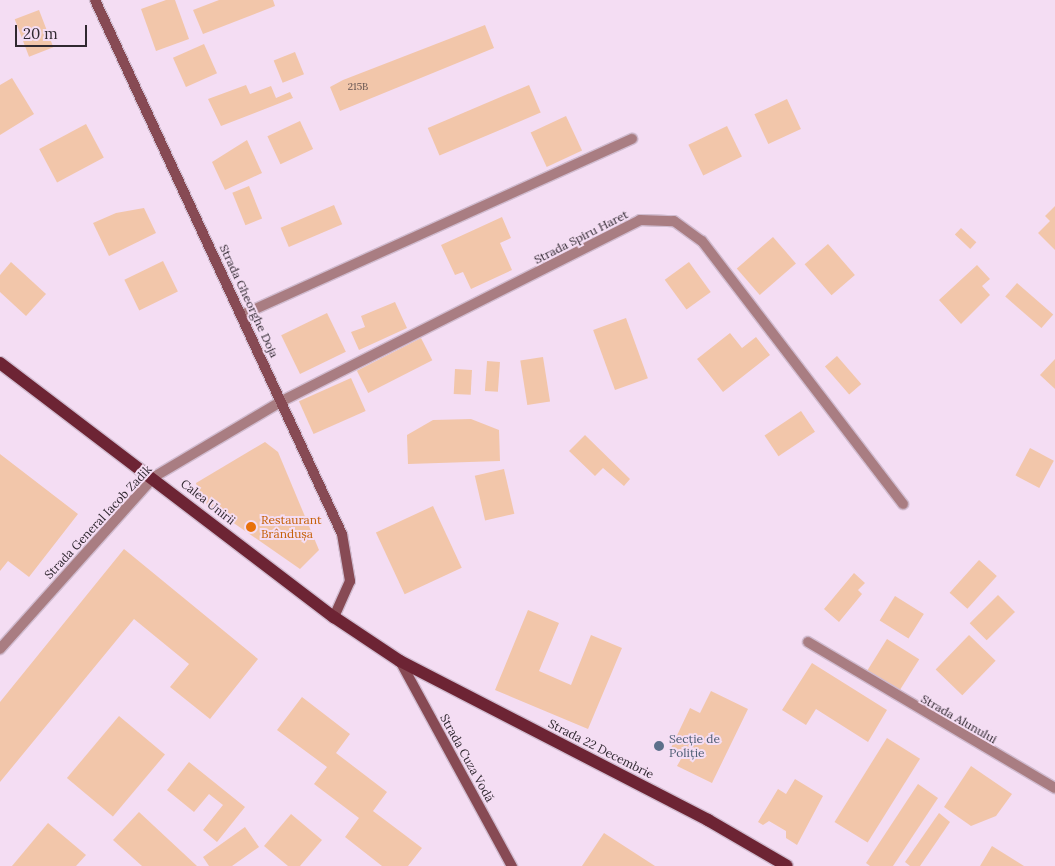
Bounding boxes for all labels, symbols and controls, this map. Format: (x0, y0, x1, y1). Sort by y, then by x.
scale bar (18, 15, 90, 47)
text: 20 m (23, 24, 58, 43)
house number: 215B (348, 81, 368, 93)
street label: Strada Spiru Haret (532, 207, 630, 267)
street label: Strada Gheorghe Doja (216, 242, 282, 360)
street label: Strada General Iacob Zadik (41, 462, 155, 582)
street label: Calea Unirii (178, 476, 238, 528)
place label: Restaurant Brândușa (261, 513, 322, 541)
marker: Restaurant Brândușa (245, 521, 257, 533)
street label: Strada Alunului (918, 691, 1000, 747)
street label: Strada Cuza Vodă (437, 712, 497, 804)
street label: Strada 22 Decembrie (546, 716, 656, 782)
place label: Secție de Poliție (669, 732, 720, 760)
marker: Secție de Poliție (653, 740, 665, 752)

